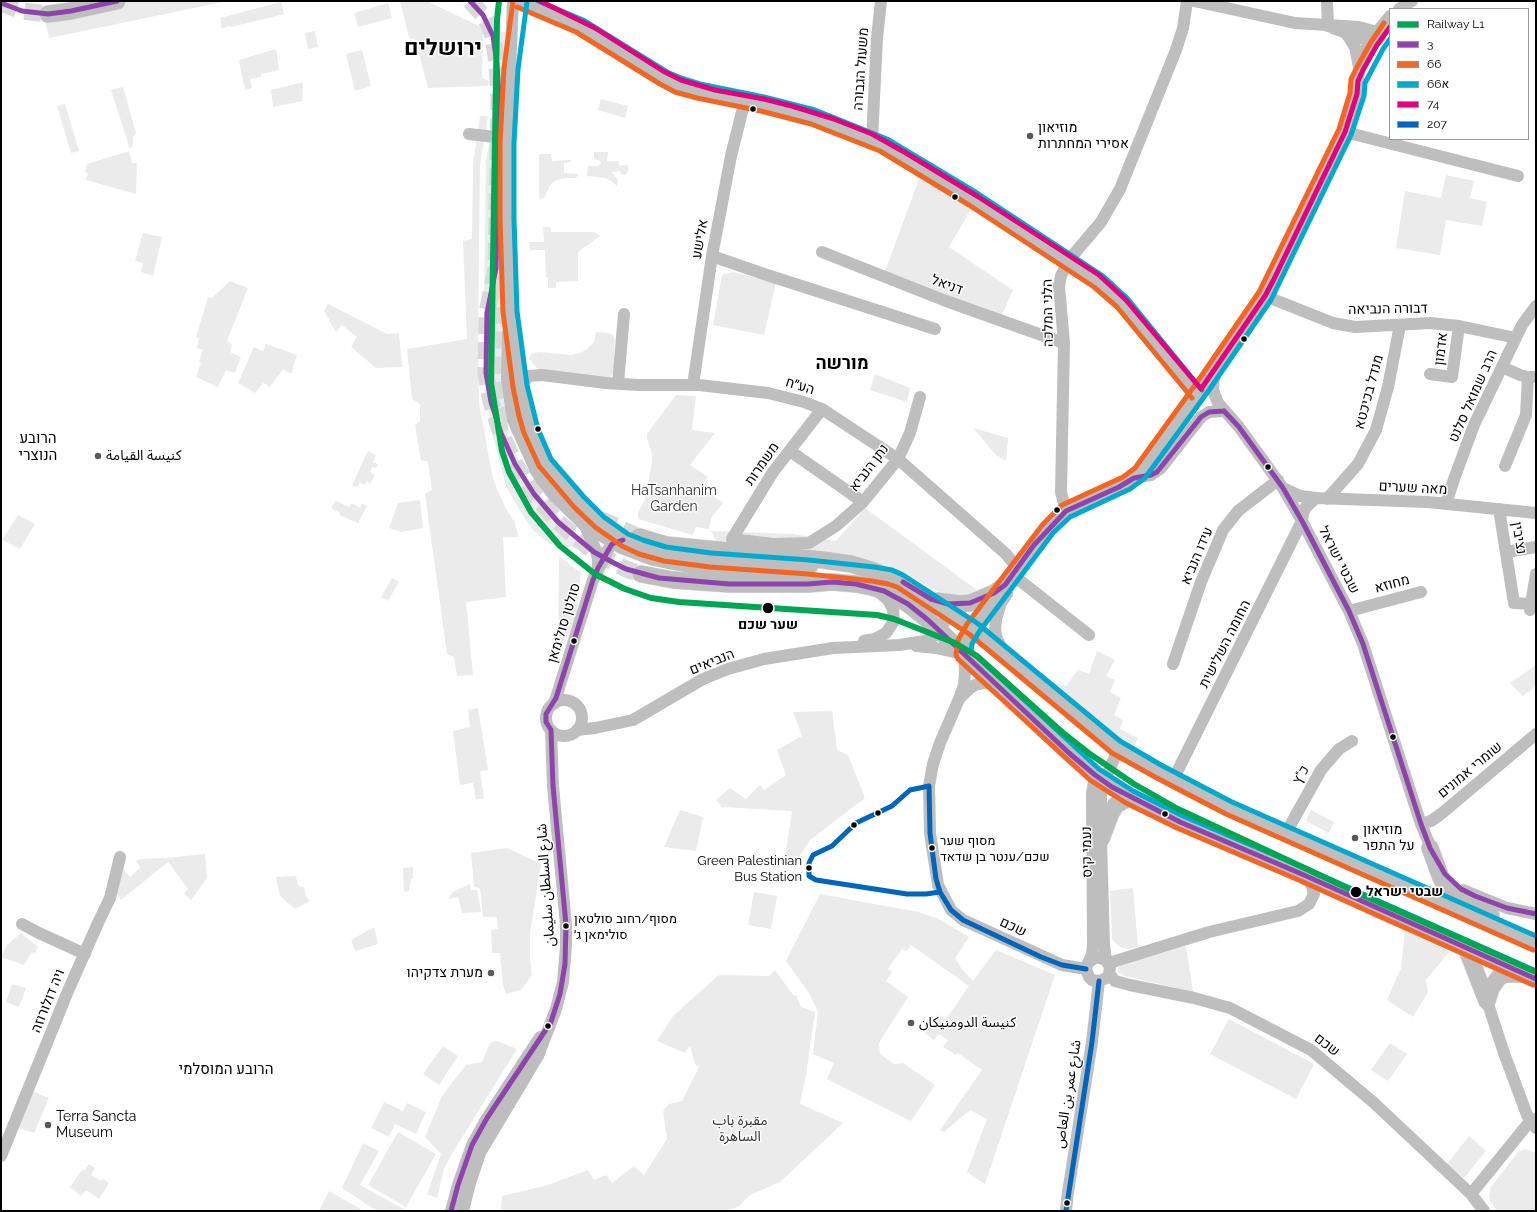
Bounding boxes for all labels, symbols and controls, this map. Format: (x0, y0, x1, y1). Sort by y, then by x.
legend (1389, 8, 1529, 140)
text: Railway L1 (1427, 17, 1484, 31)
street label: משעול הגבורה (850, 27, 872, 111)
district label: ירושלים (404, 35, 482, 61)
text: 3 (1427, 37, 1433, 51)
text: 66 (1427, 57, 1441, 71)
text: 66א (1427, 77, 1449, 91)
text: 74 (1427, 97, 1439, 111)
unlabelled marker (748, 104, 758, 114)
text: 207 (1427, 117, 1447, 131)
place label: מוזיאון אסירי המחתרות (1038, 120, 1129, 152)
marker: מוזיאון אסירי המחתרות (1025, 131, 1035, 141)
unlabelled marker (950, 192, 960, 202)
street label: אלישע (688, 218, 712, 260)
street label: דניאל (929, 272, 965, 298)
street label: הלני המלכה (1039, 279, 1057, 347)
street label: דבורה הנביאה (1348, 300, 1428, 318)
street label: אדמון (1431, 331, 1451, 367)
unlabelled marker (1239, 334, 1249, 344)
street label: הרב שמואל סלנט (1445, 347, 1501, 445)
district label: מורשה (815, 353, 869, 375)
street label: מנדל בכיכטא (1351, 353, 1387, 431)
street label: הע״ח (783, 374, 817, 398)
unlabelled marker (533, 424, 543, 434)
district label: הרובע הנוצרי (19, 429, 57, 464)
street label: משמרות (741, 439, 783, 489)
street label: נתן הנביא (846, 441, 892, 495)
place label: كنيسة القيامة (106, 448, 181, 464)
marker: كنيسة القيامة (93, 451, 103, 461)
unlabelled marker (1263, 462, 1273, 472)
street label: מאה שערים (1378, 478, 1448, 498)
park label: HaTsanhanim Garden (631, 483, 717, 516)
unlabelled marker (1052, 505, 1062, 515)
street label: נציבין (1508, 521, 1530, 555)
street label: שבטי ישראל (1315, 524, 1363, 596)
street label: עידו הנביא (1177, 525, 1217, 587)
street label: מחוזא (1373, 571, 1411, 597)
street label: סולטן סולימאן (544, 581, 584, 665)
street label: החומה השלישית (1196, 597, 1254, 691)
marker: שער שכם (761, 601, 775, 615)
place label: שער שכם (738, 617, 798, 633)
unlabelled marker (569, 636, 579, 646)
street label: הנביאים (687, 645, 737, 679)
unlabelled marker (1388, 732, 1398, 742)
street label: שומרי אמונים (1434, 738, 1506, 802)
street label: כ"ץ (1289, 763, 1313, 787)
unlabelled marker (873, 808, 883, 818)
unlabelled marker (1160, 809, 1170, 819)
unlabelled marker (849, 820, 859, 830)
place label: מוזיאון על התפר (1363, 822, 1414, 854)
street label: شارع السلطان سليمان (533, 823, 559, 947)
street label: נעמי קיס (1078, 826, 1096, 878)
place label: מסוף שער שכם/ענטר בן שדאד (940, 833, 1049, 864)
marker: מוזיאון על התפר (1350, 833, 1360, 843)
marker: מסוף שער שכם/ענטר בן שדאד (927, 843, 937, 853)
place label: Green Palestinian Bus Station (697, 853, 802, 884)
marker: Green Palestinian Bus Station (804, 863, 814, 873)
place label: שבטי ישראל (1366, 884, 1443, 900)
marker: שבטי ישראל (1349, 885, 1363, 899)
place label: מסוף/רחוב סולטאן סולימאן ג׳ (574, 911, 677, 942)
street label: שכם (997, 914, 1029, 940)
marker: מסוף/רחוב סולטאן סולימאן ג׳ (561, 921, 571, 931)
place label: מערת צדקיהו (407, 965, 483, 981)
street label: ויה דולורוזה (28, 967, 68, 1035)
marker: מערת צדקיהו (486, 968, 496, 978)
place label: كنيسة الدومنيكان (919, 1015, 1016, 1031)
marker: كنيسة الدومنيكان (906, 1018, 916, 1028)
unlabelled marker (543, 1021, 553, 1031)
street label: שכם (1311, 1030, 1343, 1060)
street label: شارع عمر بن العاص (1051, 1039, 1085, 1149)
district label: הרובע המוסלמי (178, 1060, 274, 1078)
place label: Terra Sancta Museum (56, 1109, 136, 1142)
park label: مقبرة باب الساهرة (712, 1113, 768, 1146)
marker: Terra Sancta Museum (43, 1120, 53, 1130)
unlabelled marker (1062, 1198, 1072, 1208)

